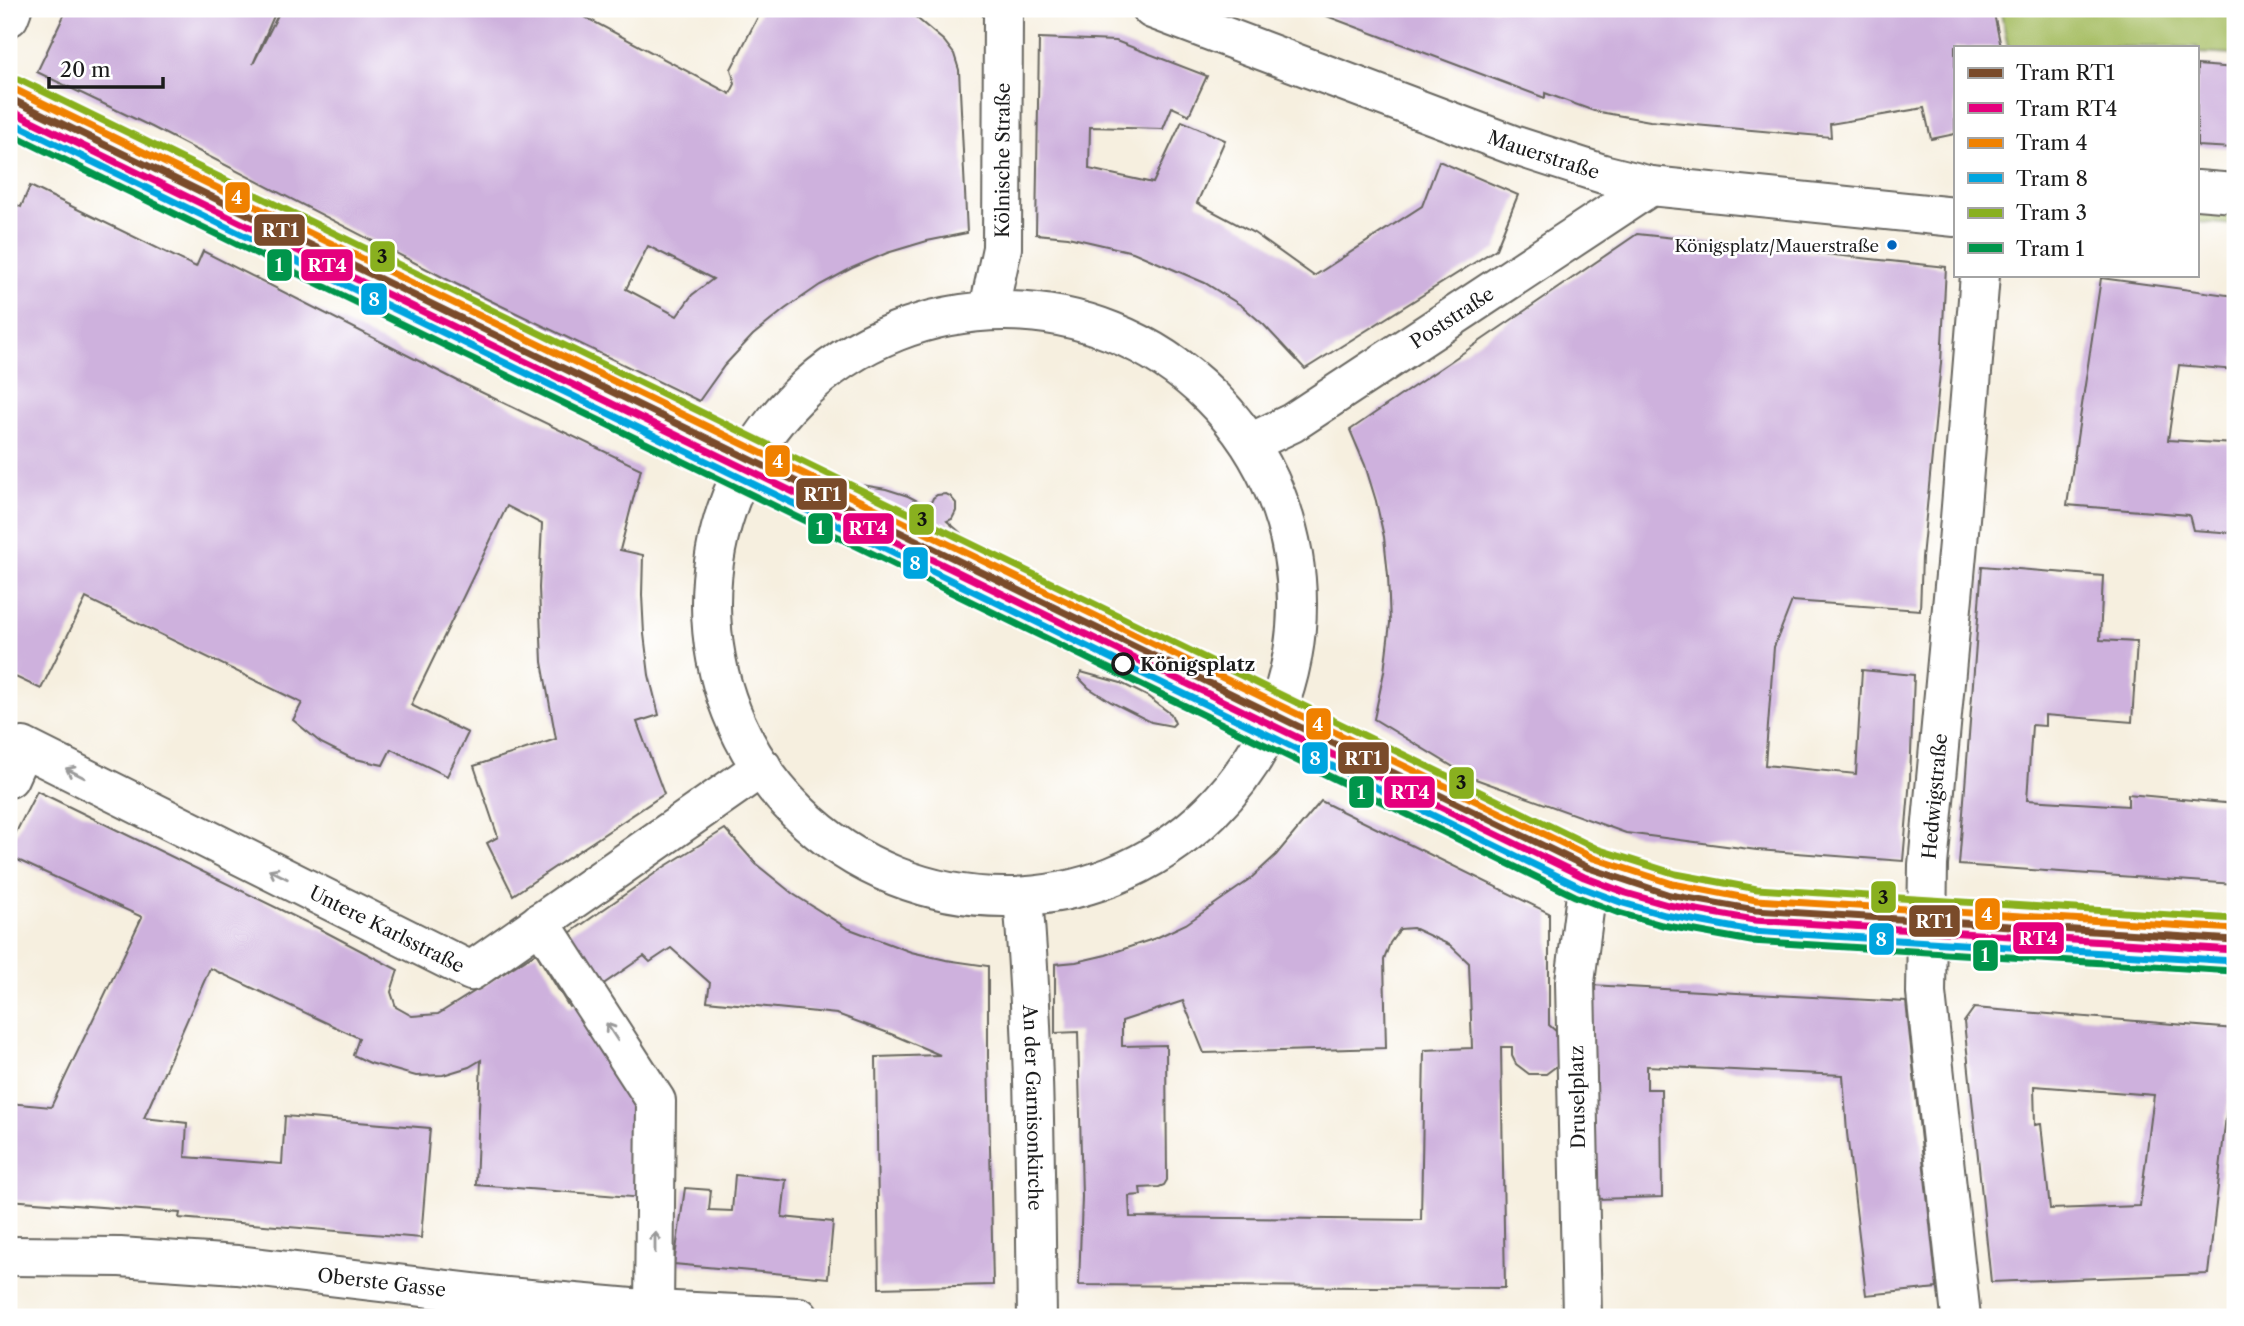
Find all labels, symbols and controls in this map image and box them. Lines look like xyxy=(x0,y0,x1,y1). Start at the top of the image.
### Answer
scale bar xyxy=(49,46,163,90)
legend xyxy=(1954,46,2198,276)
text: 20 m xyxy=(60,57,111,82)
text: Tram RT1 xyxy=(2016,60,2115,85)
street label: Kölnische Straße xyxy=(991,83,1015,238)
text: Tram RT4 xyxy=(2016,96,2117,121)
street label: Mauerstraße xyxy=(1485,126,1602,184)
text: Tram 4 xyxy=(2016,130,2088,155)
text: Tram 8 xyxy=(2016,166,2088,191)
line badge: 4 xyxy=(224,181,251,214)
text: 4 xyxy=(231,186,243,209)
text: Tram 3 xyxy=(2016,200,2087,225)
line badge: RT1 xyxy=(253,213,306,247)
text: RT1 xyxy=(261,219,299,242)
place label: Königsplatz/Mauerstraße xyxy=(1674,236,1879,256)
text: Tram 1 xyxy=(2016,236,2084,261)
marker: Königsplatz/Mauerstraße xyxy=(1885,238,1899,252)
line badge: 3 xyxy=(369,240,396,273)
text: 3 xyxy=(377,245,387,268)
line badge: 1 xyxy=(266,248,293,282)
line badge: RT4 xyxy=(300,248,354,282)
text: 1 xyxy=(275,254,284,277)
text: RT4 xyxy=(307,254,347,277)
line badge: 8 xyxy=(360,282,388,316)
street label: Poststraße xyxy=(1406,282,1498,354)
text: 8 xyxy=(368,288,380,311)
line badge: 4 xyxy=(764,444,791,478)
text: 4 xyxy=(772,450,784,473)
line badge: RT1 xyxy=(795,477,848,511)
text: RT1 xyxy=(803,483,841,506)
line badge: 3 xyxy=(908,503,935,536)
text: 3 xyxy=(917,508,927,531)
line badge: 1 xyxy=(807,512,834,545)
line badge: RT4 xyxy=(842,512,895,545)
text: 1 xyxy=(816,517,825,540)
text: RT4 xyxy=(848,517,888,540)
line badge: 8 xyxy=(902,546,929,580)
text: 8 xyxy=(909,552,921,575)
marker: Königsplatz xyxy=(1112,653,1134,675)
place label: Königsplatz xyxy=(1140,653,1255,676)
line badge: 4 xyxy=(1305,707,1332,741)
text: 4 xyxy=(1312,713,1324,736)
street label: Hedwigstraße xyxy=(1918,732,1952,860)
line badge: 8 xyxy=(1301,741,1329,775)
line badge: RT1 xyxy=(1337,741,1390,775)
text: 8 xyxy=(1309,747,1321,770)
text: RT1 xyxy=(1344,747,1382,770)
one-way arrow xyxy=(65,765,85,779)
line badge: 3 xyxy=(1448,766,1475,800)
text: 3 xyxy=(1456,771,1466,794)
line badge: 1 xyxy=(1348,775,1375,809)
line badge: RT4 xyxy=(1383,775,1436,809)
text: 1 xyxy=(1357,781,1366,804)
text: RT4 xyxy=(1390,781,1430,804)
one-way arrow xyxy=(268,867,289,881)
line badge: 3 xyxy=(1870,880,1897,914)
street label: Untere Karlsstraße xyxy=(305,881,468,978)
text: 3 xyxy=(1878,886,1888,909)
line badge: 4 xyxy=(1974,897,2001,931)
text: 4 xyxy=(1981,903,1993,926)
line badge: RT1 xyxy=(1908,904,1961,938)
text: RT1 xyxy=(1915,910,1953,933)
line badge: RT4 xyxy=(2012,921,2065,955)
line badge: 8 xyxy=(1868,922,1895,956)
text: RT4 xyxy=(2018,927,2058,950)
text: 8 xyxy=(1875,928,1887,951)
line badge: 1 xyxy=(1972,939,1999,972)
text: 1 xyxy=(1981,944,1990,967)
street label: An der Garnisonkirche xyxy=(1018,1003,1047,1211)
one-way arrow xyxy=(604,1023,619,1042)
street label: Druselplatz xyxy=(1565,1045,1590,1149)
one-way arrow xyxy=(648,1231,662,1254)
street label: Oberste Gasse xyxy=(316,1264,447,1302)

